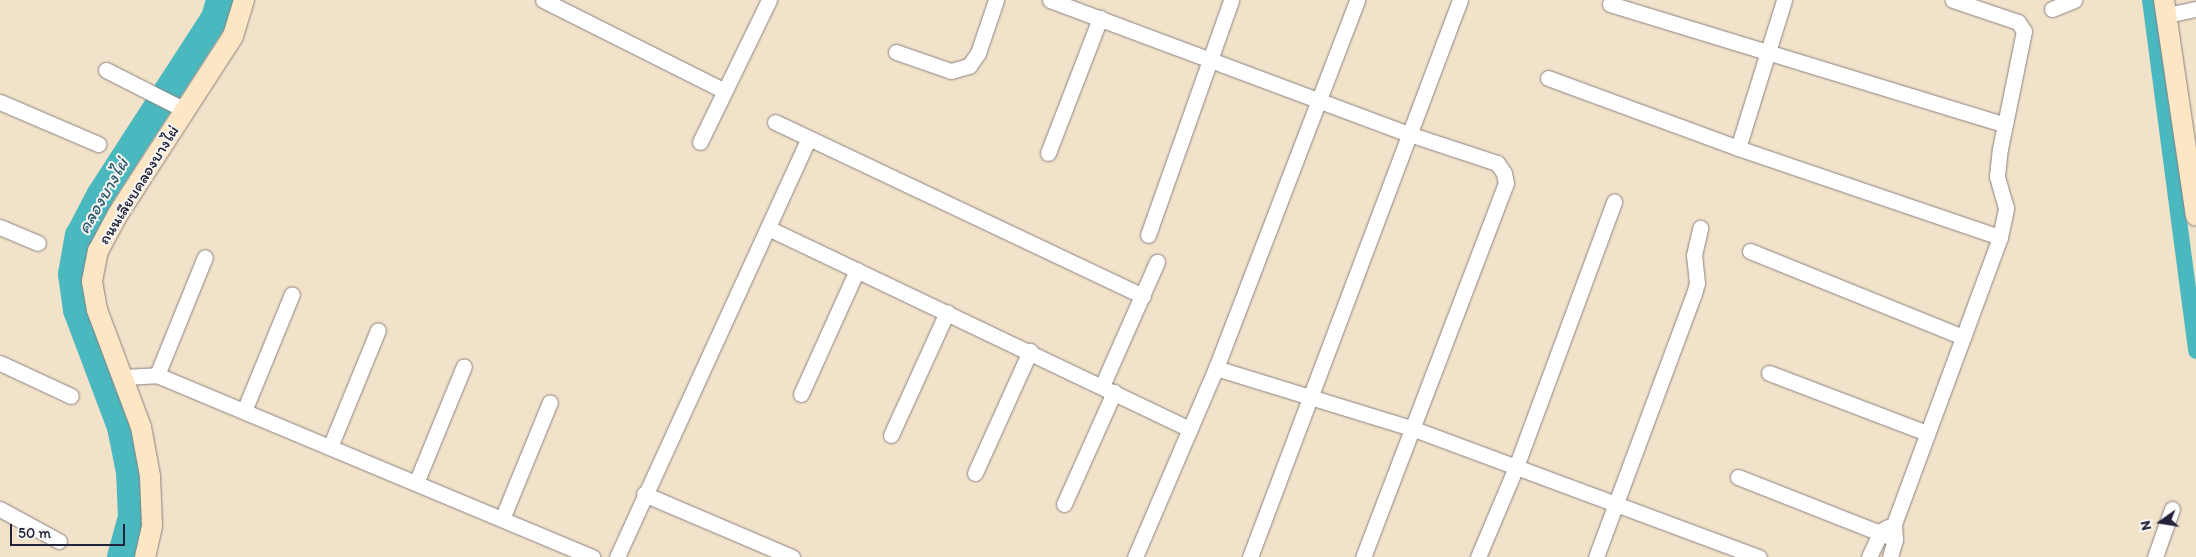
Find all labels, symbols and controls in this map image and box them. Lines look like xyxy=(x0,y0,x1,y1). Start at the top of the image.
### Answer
street label: ถนนเลียบคลองบางไผ่ xyxy=(95,122,183,248)
water label: คลองบางไผ่ xyxy=(73,154,133,238)
north arrow xyxy=(2136,497,2186,547)
scale bar xyxy=(12,514,128,546)
text: N xyxy=(2137,519,2155,532)
text: 50 m xyxy=(18,524,51,542)

